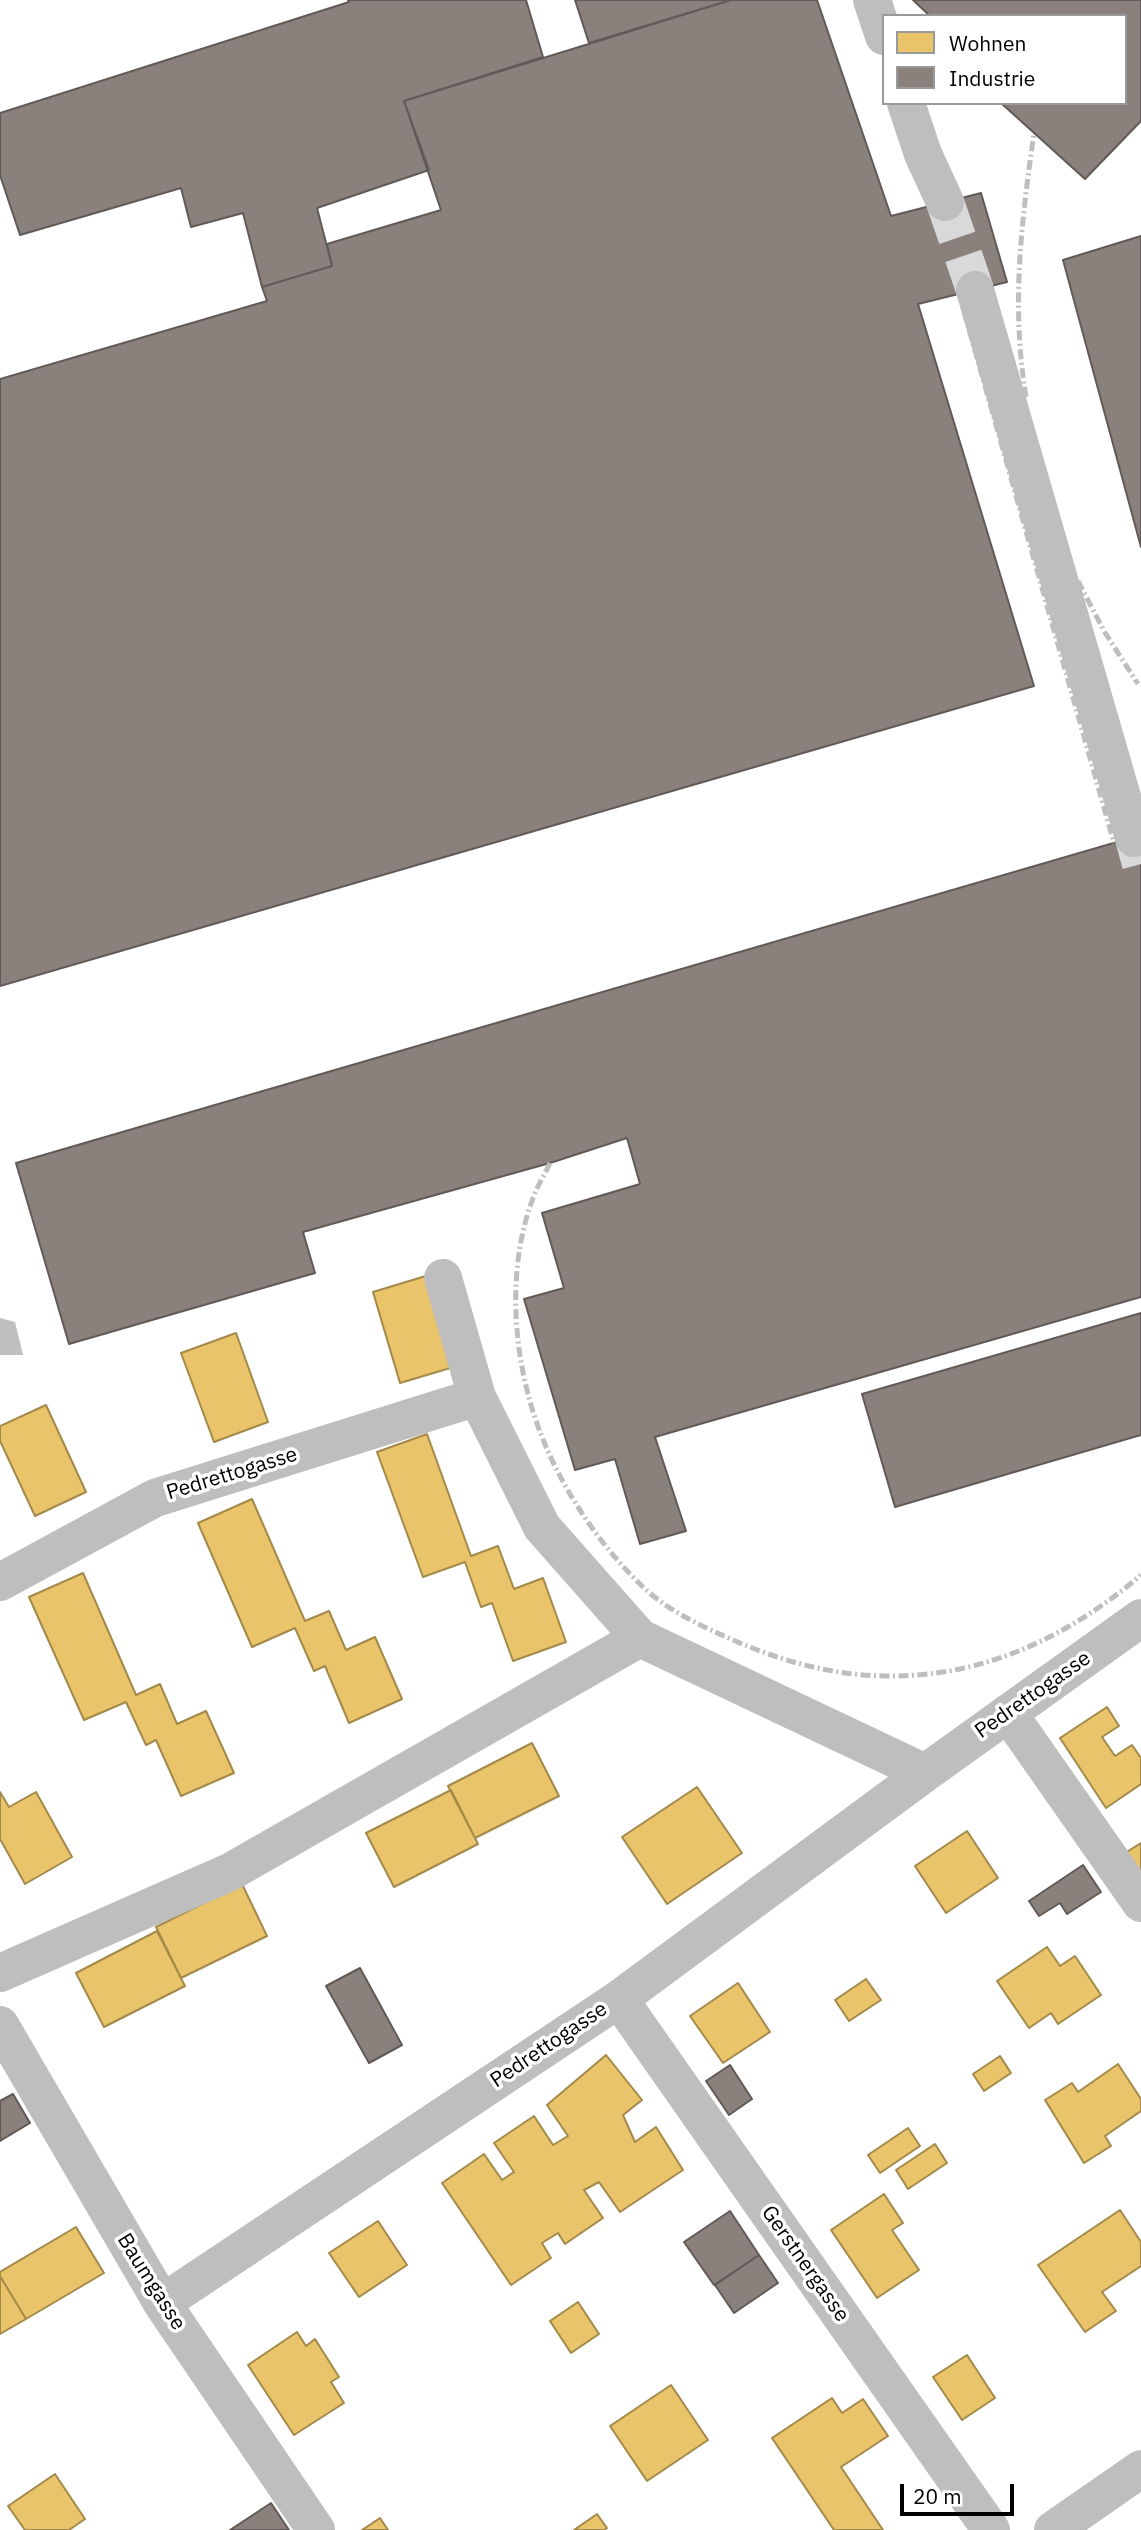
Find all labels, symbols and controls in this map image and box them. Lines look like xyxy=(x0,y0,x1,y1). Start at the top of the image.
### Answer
legend xyxy=(882,14,1127,105)
text: Wohnen xyxy=(949,29,1026,57)
text: Industrie xyxy=(949,64,1035,92)
street label: Pedrettogasse xyxy=(164,1442,300,1506)
street label: Pedrettogasse xyxy=(970,1646,1096,1744)
street label: Pedrettogasse xyxy=(486,1997,612,2093)
street label: Gerstnergasse xyxy=(756,2201,854,2327)
street label: Baumgasse xyxy=(111,2229,191,2335)
scale bar xyxy=(903,2470,1017,2514)
text: 20 m xyxy=(913,2482,962,2510)

